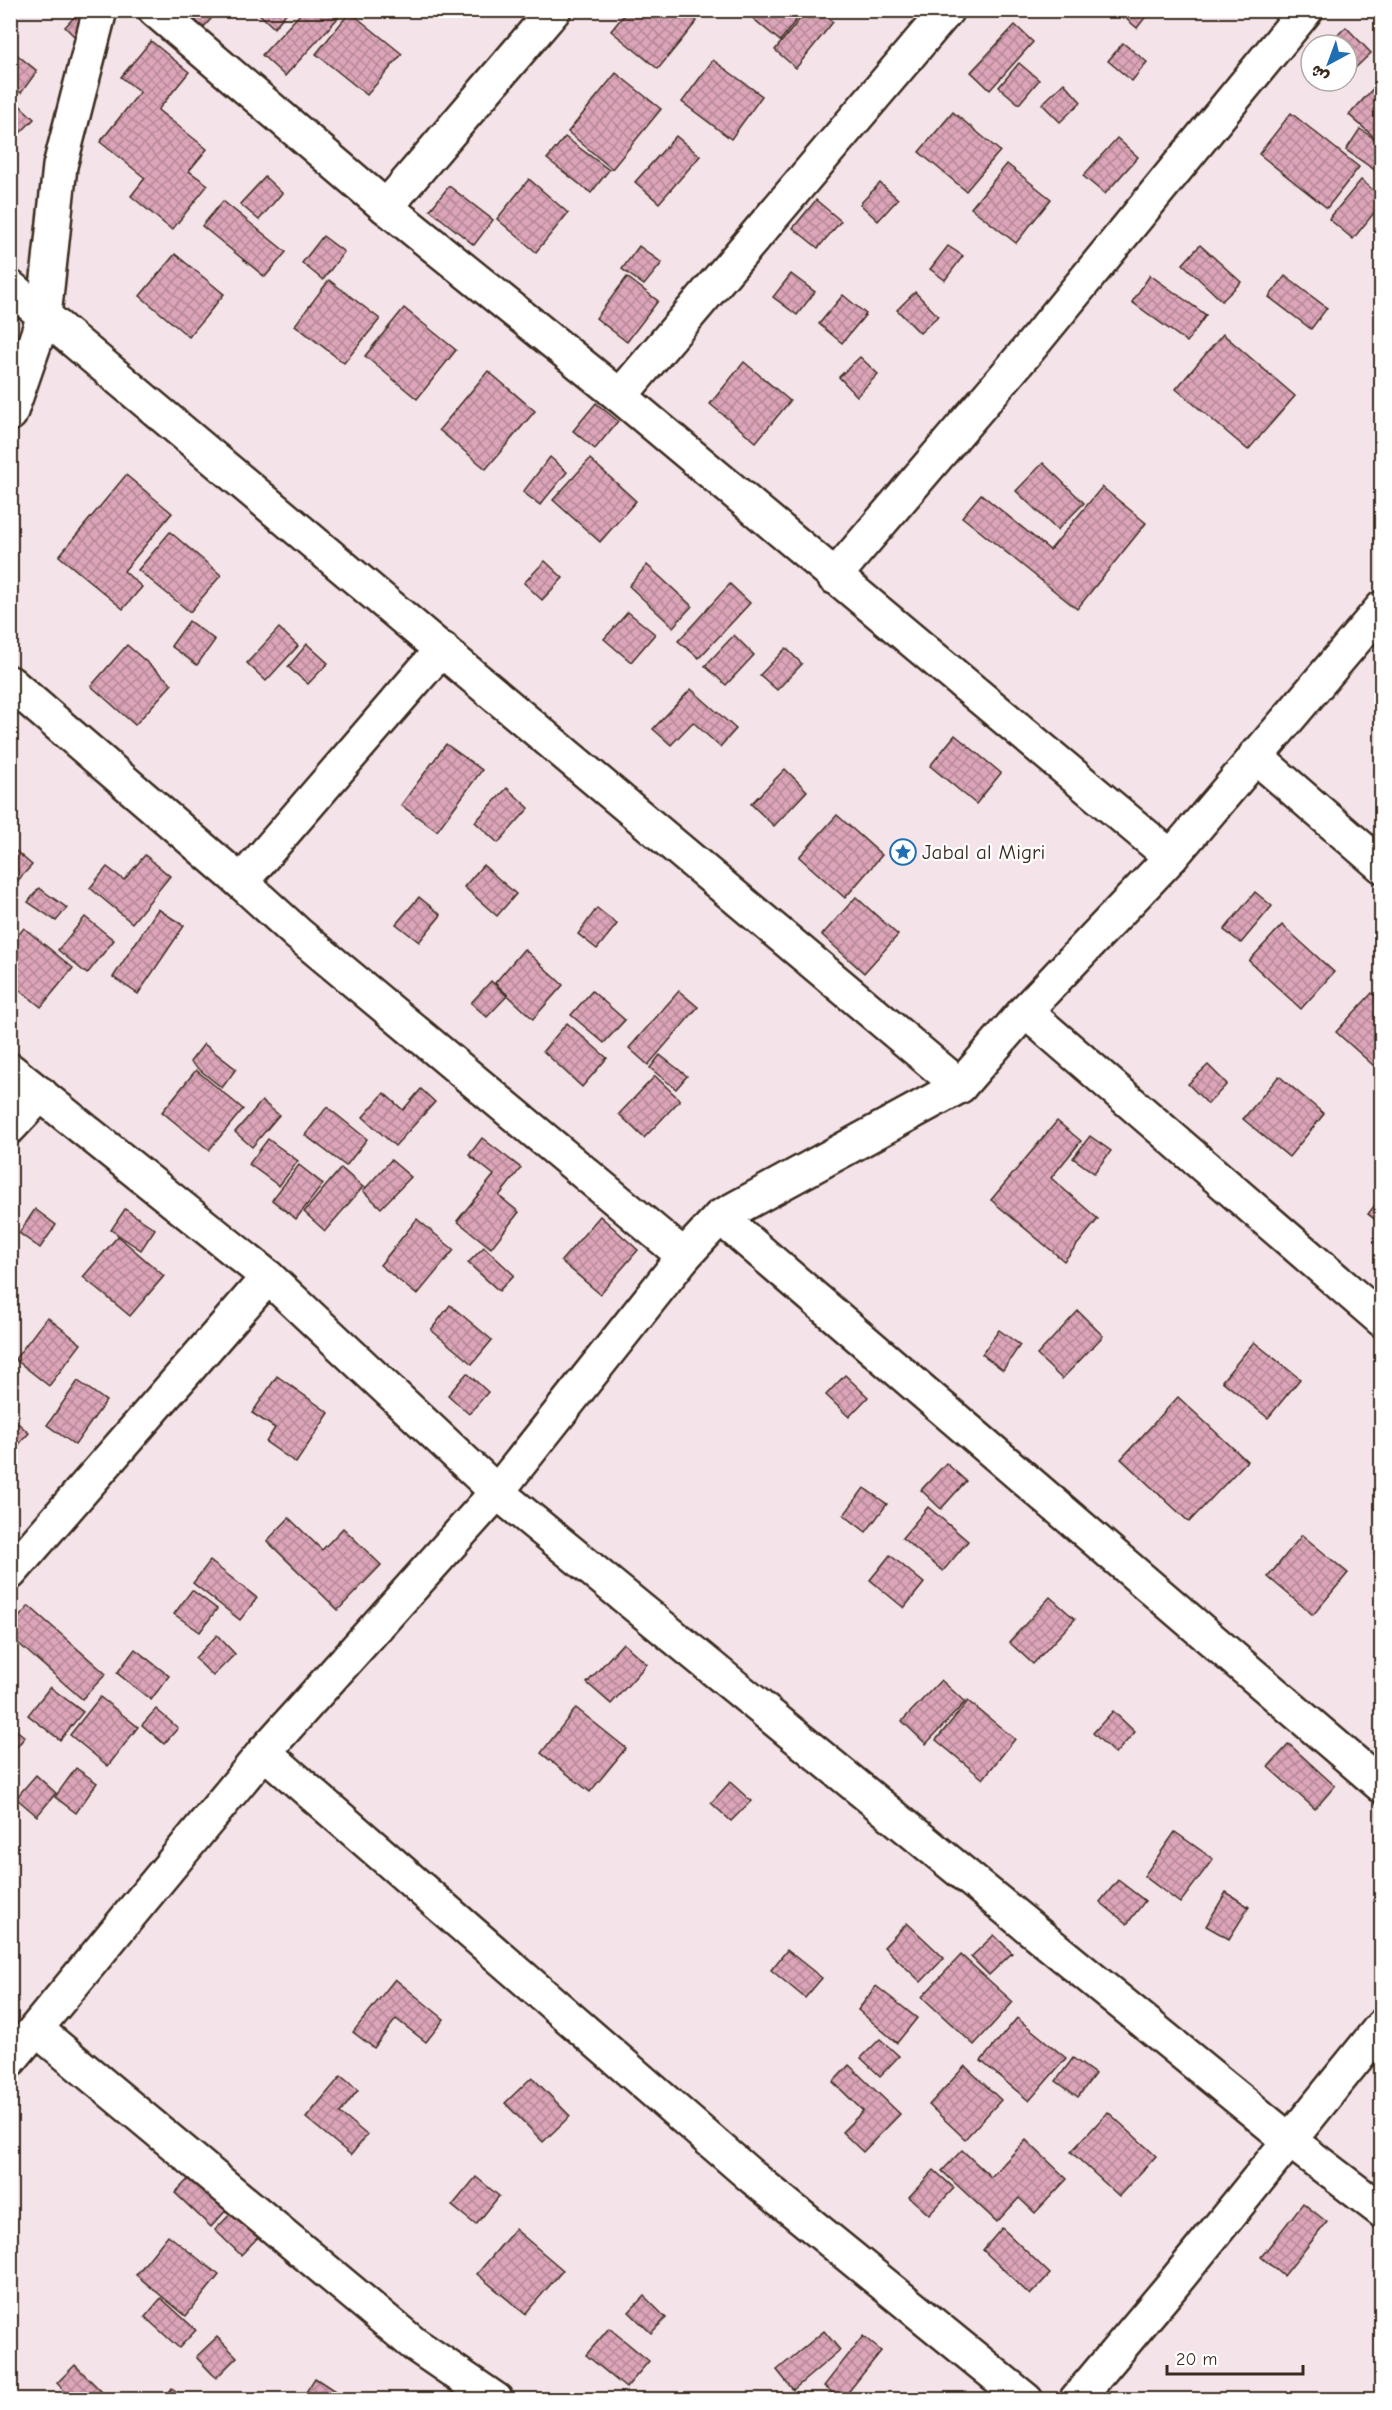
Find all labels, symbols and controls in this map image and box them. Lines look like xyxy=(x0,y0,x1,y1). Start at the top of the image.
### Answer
north arrow xyxy=(1299,33,1359,93)
text: ش xyxy=(1307,61,1332,86)
place icon: Jabal al Migri xyxy=(888,837,918,867)
place label: Jabal al Migri xyxy=(922,840,1045,864)
scale bar xyxy=(1167,2338,1304,2376)
text: 20 m xyxy=(1176,2349,1217,2370)

